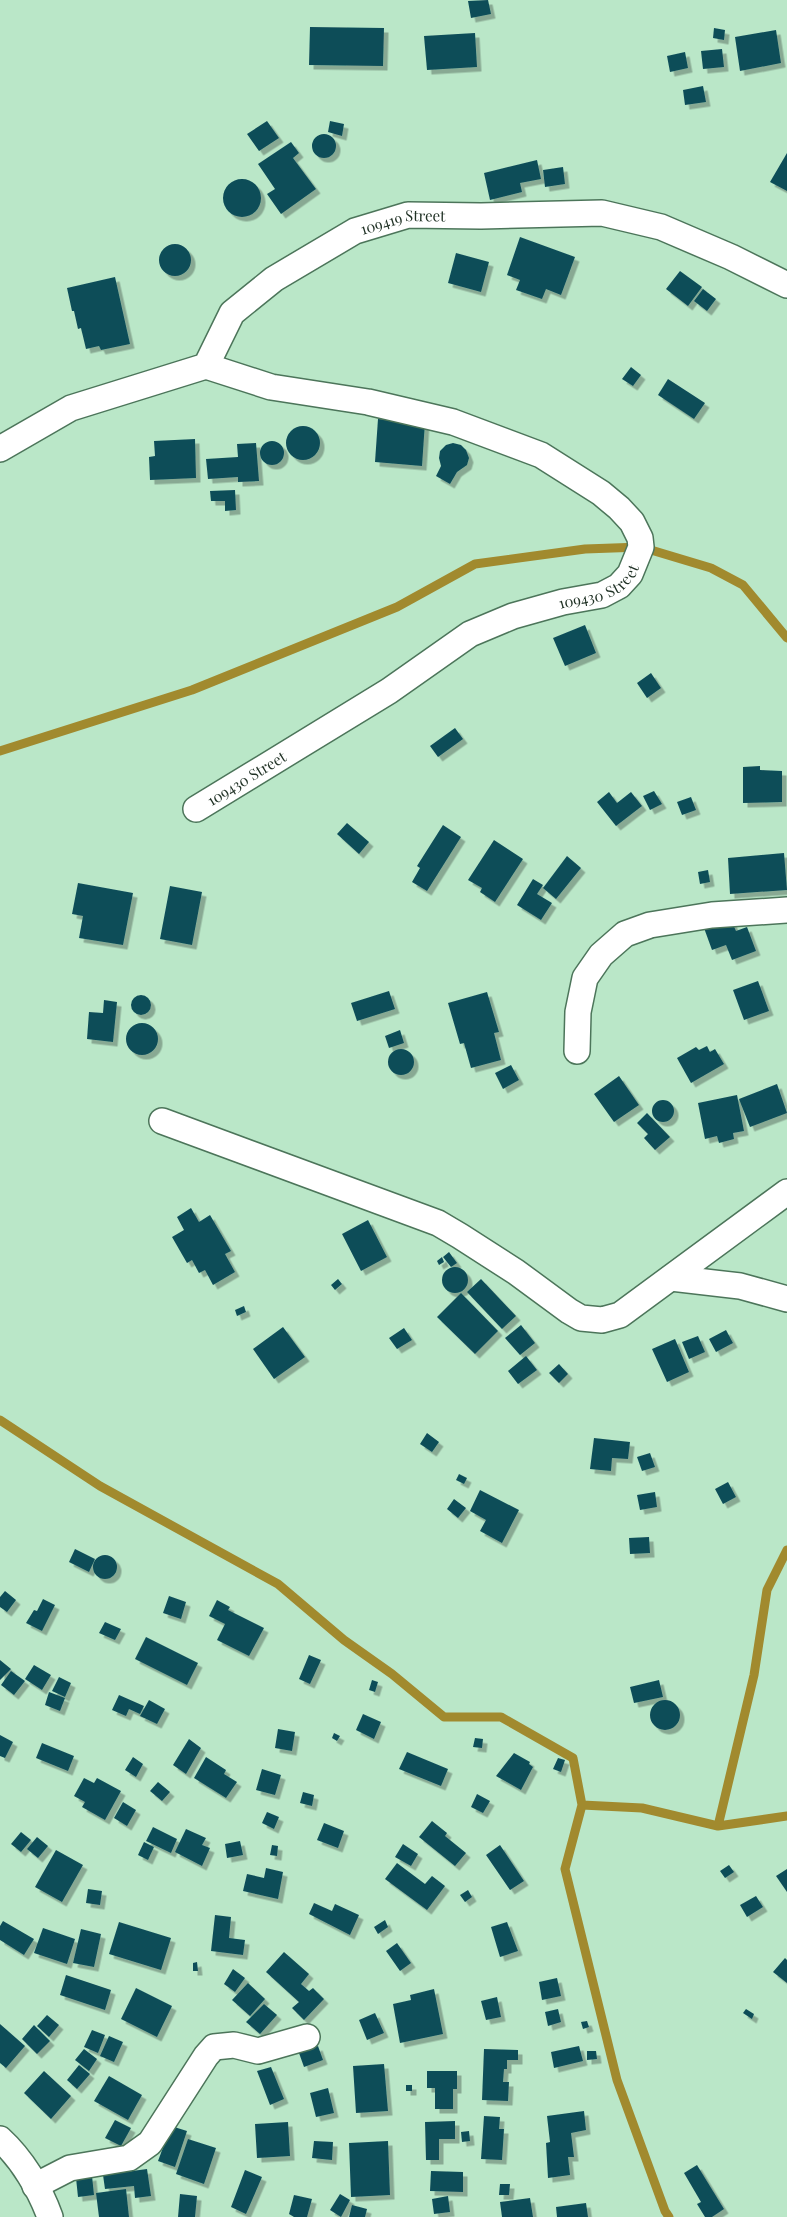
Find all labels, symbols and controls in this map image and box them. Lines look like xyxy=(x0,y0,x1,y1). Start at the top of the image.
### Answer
street label: 109419 Street xyxy=(358,205,446,239)
street label: 109430 Street xyxy=(556,561,643,613)
street label: 109430 Street xyxy=(203,746,290,810)

